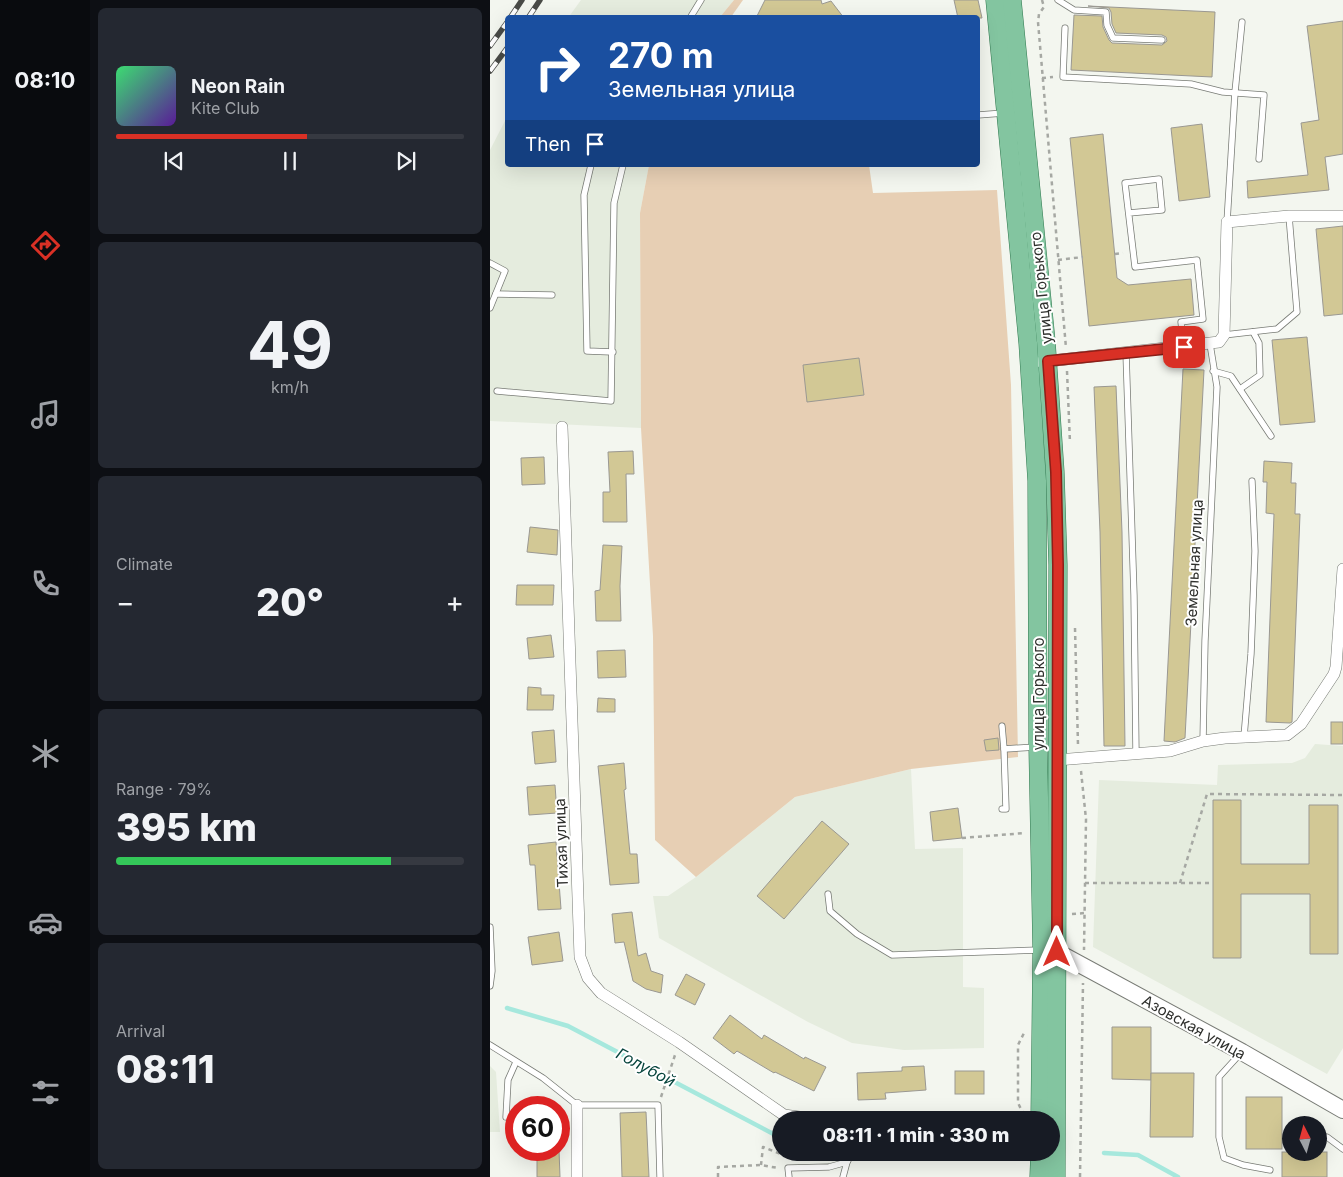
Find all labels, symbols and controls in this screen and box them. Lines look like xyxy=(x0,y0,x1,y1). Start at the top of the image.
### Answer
text: 270 m xyxy=(608,34,714,76)
icon: right xyxy=(525,35,590,100)
text: 08:10 xyxy=(15,67,75,93)
text: Neon Rain xyxy=(191,75,285,98)
text: Земельная улица xyxy=(608,76,795,102)
text: Kite Club xyxy=(191,98,260,118)
icon: arrive xyxy=(581,130,609,158)
text: Then xyxy=(525,133,571,156)
icon: previous xyxy=(160,147,188,175)
icon: pause xyxy=(276,147,304,175)
icon: next xyxy=(392,147,420,175)
icon: directions xyxy=(28,228,63,263)
street label: улица Горького xyxy=(1026,231,1056,345)
text: 49 xyxy=(247,305,333,384)
pin xyxy=(1163,326,1205,368)
icon: arrive xyxy=(1170,333,1198,361)
text: km/h xyxy=(271,377,309,397)
icon: music xyxy=(28,397,63,432)
street label: Земельная улица xyxy=(1181,499,1207,627)
text: Climate xyxy=(116,554,173,574)
icon: phone xyxy=(28,566,63,601)
text: 20° xyxy=(256,579,324,625)
text: − xyxy=(116,585,135,619)
text: + xyxy=(445,585,464,619)
street label: улица Горького xyxy=(1029,638,1048,750)
icon: climate xyxy=(28,736,63,771)
text: Range · 79% xyxy=(116,779,212,799)
street label: Тихая улица xyxy=(550,798,572,888)
text: 395 km xyxy=(116,804,257,850)
icon: car xyxy=(28,905,63,940)
position arrow xyxy=(1030,925,1082,977)
street label: Азовская улица xyxy=(1139,991,1249,1063)
text: Arrival xyxy=(116,1021,165,1041)
water label: Голубой xyxy=(613,1043,679,1091)
text: 08:11 xyxy=(116,1046,214,1092)
icon: filters xyxy=(28,1075,63,1110)
speed limit sign: 60 xyxy=(505,1096,570,1161)
north arrow xyxy=(1282,1116,1328,1161)
map controls xyxy=(1282,1116,1327,1161)
text: 08:11 · 1 min · 330 m xyxy=(823,1124,1009,1147)

